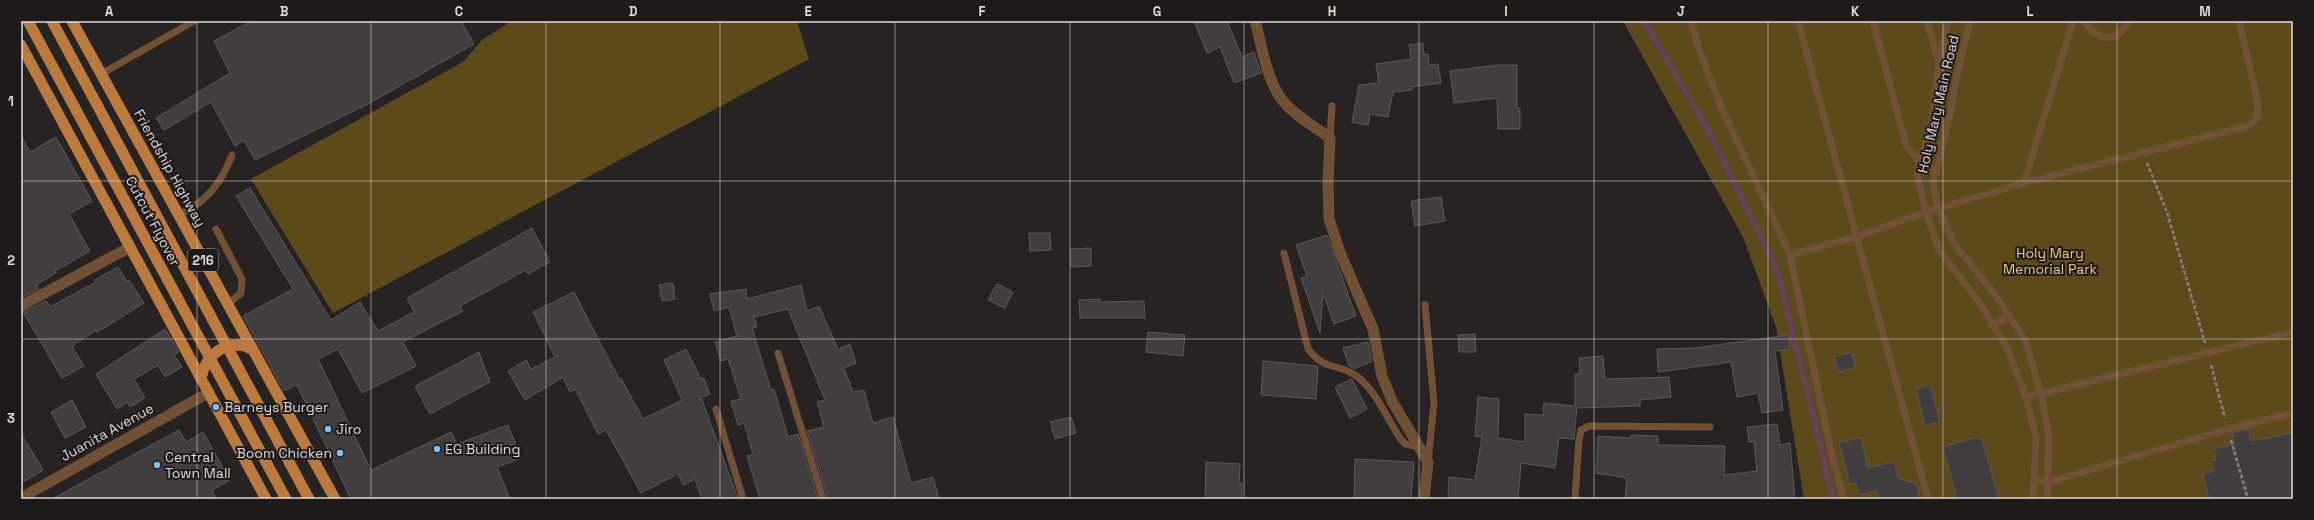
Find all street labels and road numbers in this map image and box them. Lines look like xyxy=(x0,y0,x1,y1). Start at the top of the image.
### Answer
street label: Holy Mary Main Road xyxy=(1913,33,1963,175)
street label: Friendship Highway xyxy=(130,106,210,230)
street label: Cutcut Flyover xyxy=(122,173,184,269)
road number: 216 xyxy=(188,249,218,271)
street label: Juanita Avenue xyxy=(57,399,157,465)

